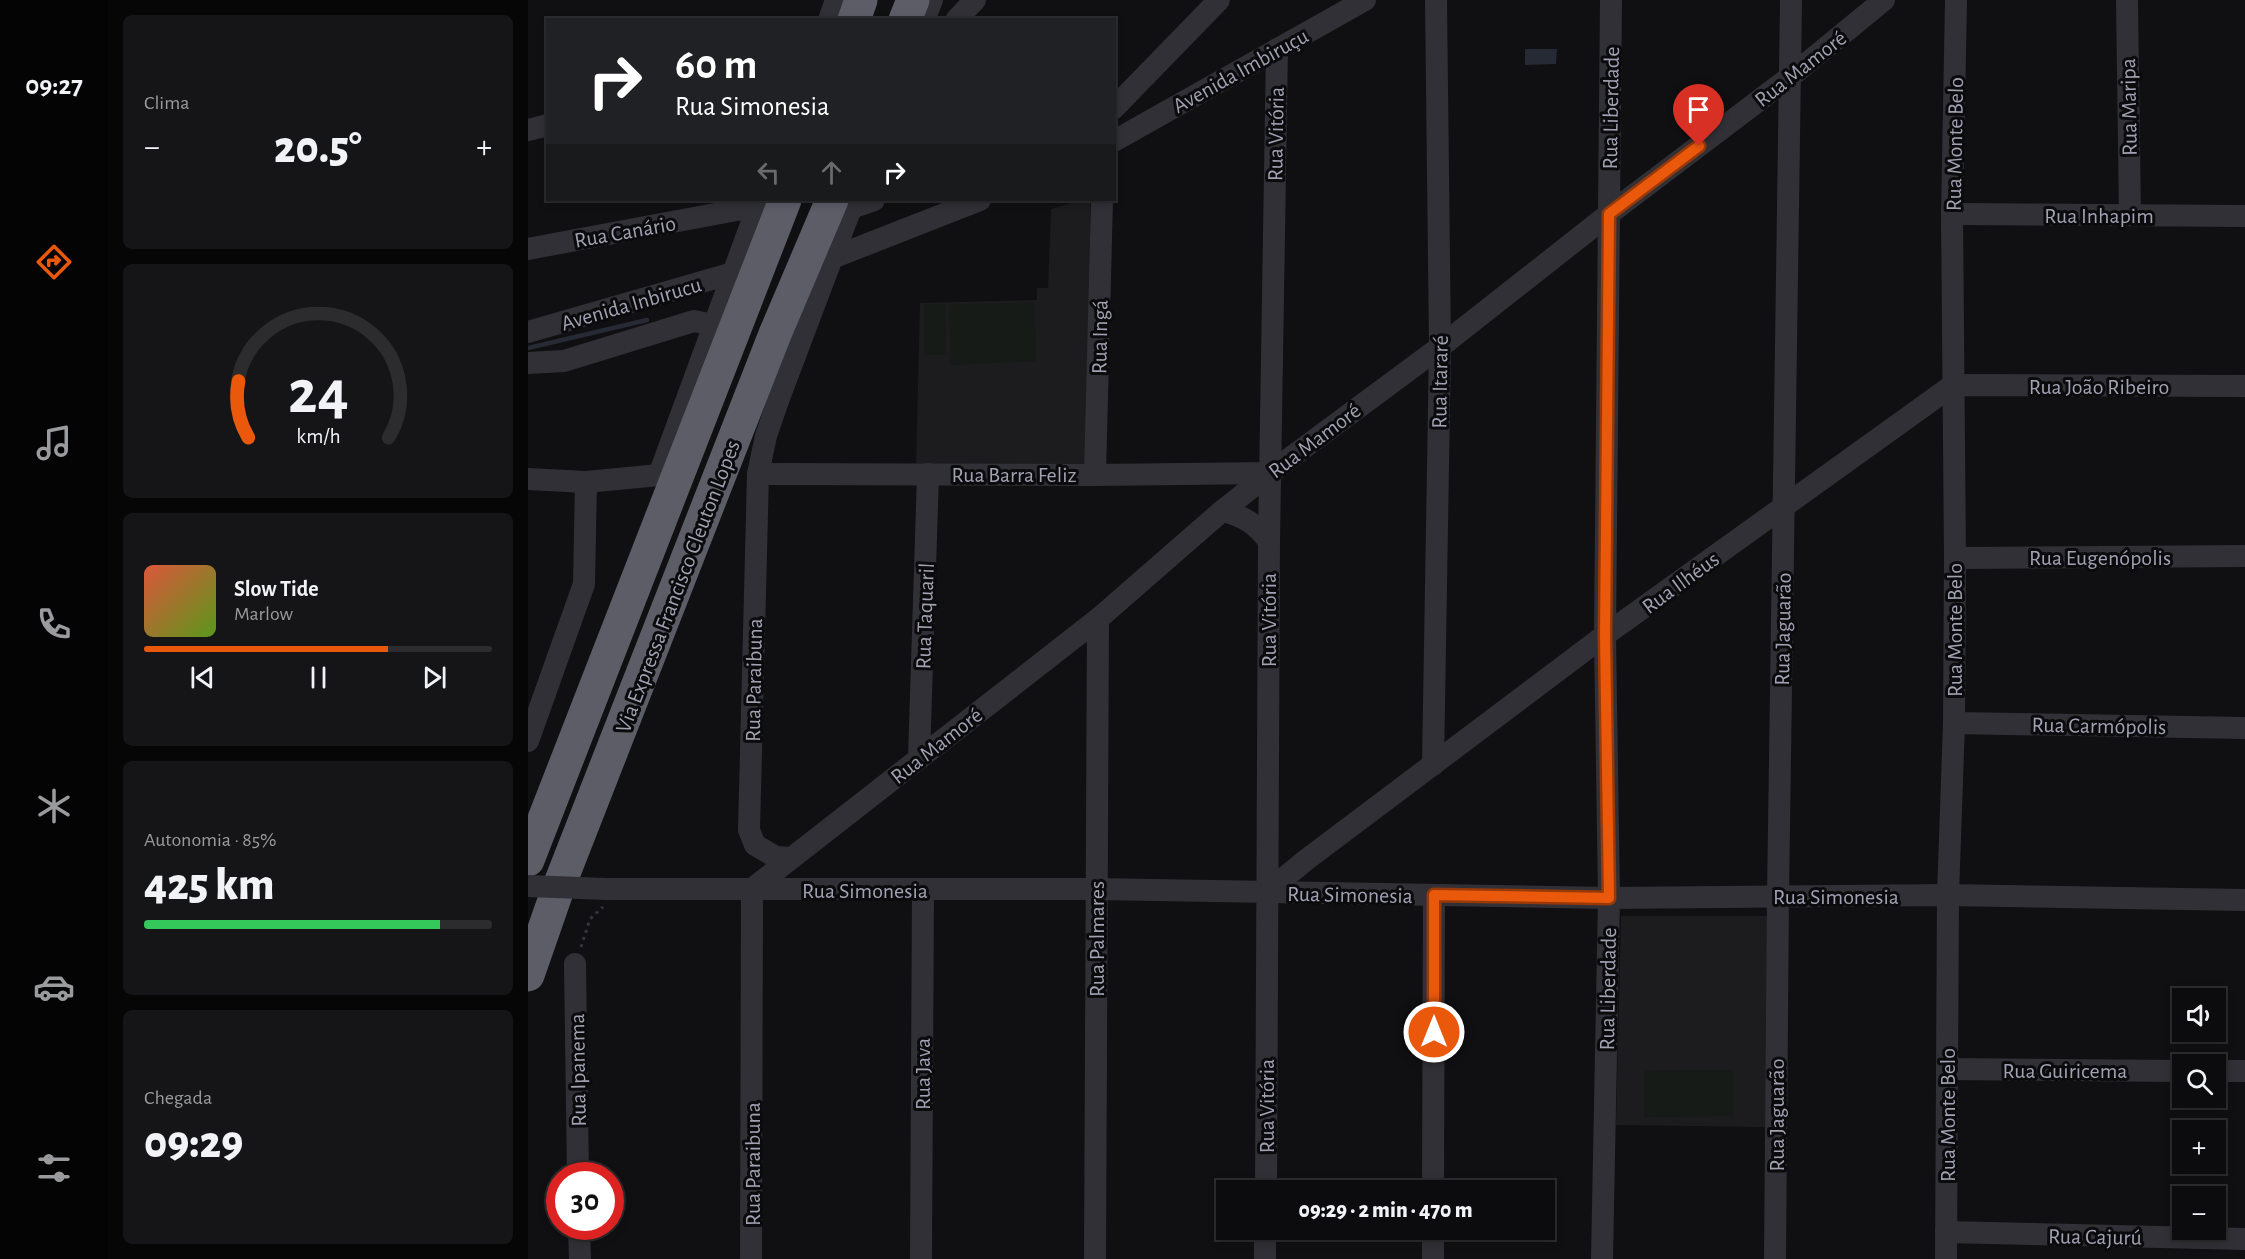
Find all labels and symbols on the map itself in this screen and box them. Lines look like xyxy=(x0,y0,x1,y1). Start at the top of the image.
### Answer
street label: Avenida Imbiruçu xyxy=(1169,25,1312,117)
street label: Rua Mamoré xyxy=(1751,26,1850,111)
street label: Rua Liberdade xyxy=(1599,46,1623,170)
street label: Rua Maripa xyxy=(2117,58,2141,156)
street label: Rua Monte Belo xyxy=(1943,77,1967,211)
pin xyxy=(1673,84,1724,146)
street label: Rua Vitória xyxy=(1264,87,1288,181)
street label: Rua Inhapim xyxy=(2044,205,2154,227)
street label: Rua Canário xyxy=(573,212,678,252)
street label: Avenida Inbirucu xyxy=(559,273,704,335)
street label: Rua Ingá xyxy=(1088,300,1112,374)
street label: Rua Itararé xyxy=(1428,335,1452,429)
street label: Rua João Ribeiro xyxy=(2029,376,2169,398)
street label: Rua Mamoré xyxy=(1264,399,1365,482)
street label: Via Expressa Francisco Cleuton Lopes xyxy=(612,437,744,736)
street label: Rua Barra Feliz xyxy=(951,464,1077,486)
street label: Rua Eugenópolis xyxy=(2029,547,2171,569)
street label: Rua Ilhéus xyxy=(1638,548,1723,618)
street label: Rua Taquaril xyxy=(912,562,938,670)
street label: Rua Monte Belo xyxy=(1944,563,1966,697)
street label: Rua Jaguarão xyxy=(1771,572,1795,686)
street label: Rua Vitória xyxy=(1258,573,1280,667)
street label: Rua Paraibuna xyxy=(742,618,766,742)
street label: Rua Mamoré xyxy=(887,703,986,788)
street label: Rua Carmópolis xyxy=(2032,714,2166,738)
street label: Rua Simonesia xyxy=(802,880,928,902)
street label: Rua Palmares xyxy=(1086,881,1108,997)
street label: Rua Simonesia xyxy=(1287,883,1413,907)
street label: Rua Simonesia xyxy=(1773,886,1899,908)
street label: Rua Liberdade xyxy=(1596,927,1620,1051)
position arrow xyxy=(1402,1000,1466,1064)
street label: Rua Ipanema xyxy=(566,1013,590,1127)
street label: Rua Java xyxy=(912,1038,934,1110)
street label: Rua Monte Belo xyxy=(1937,1048,1959,1182)
street label: Rua Jaguarão xyxy=(1766,1058,1788,1172)
street label: Rua Vitória xyxy=(1256,1059,1278,1153)
street label: Rua Guiricema xyxy=(2003,1060,2127,1082)
street label: Rua Paraibuna xyxy=(742,1102,764,1226)
speed limit sign: 30 xyxy=(546,1162,624,1240)
street label: Rua Cajurú xyxy=(2048,1225,2142,1249)

